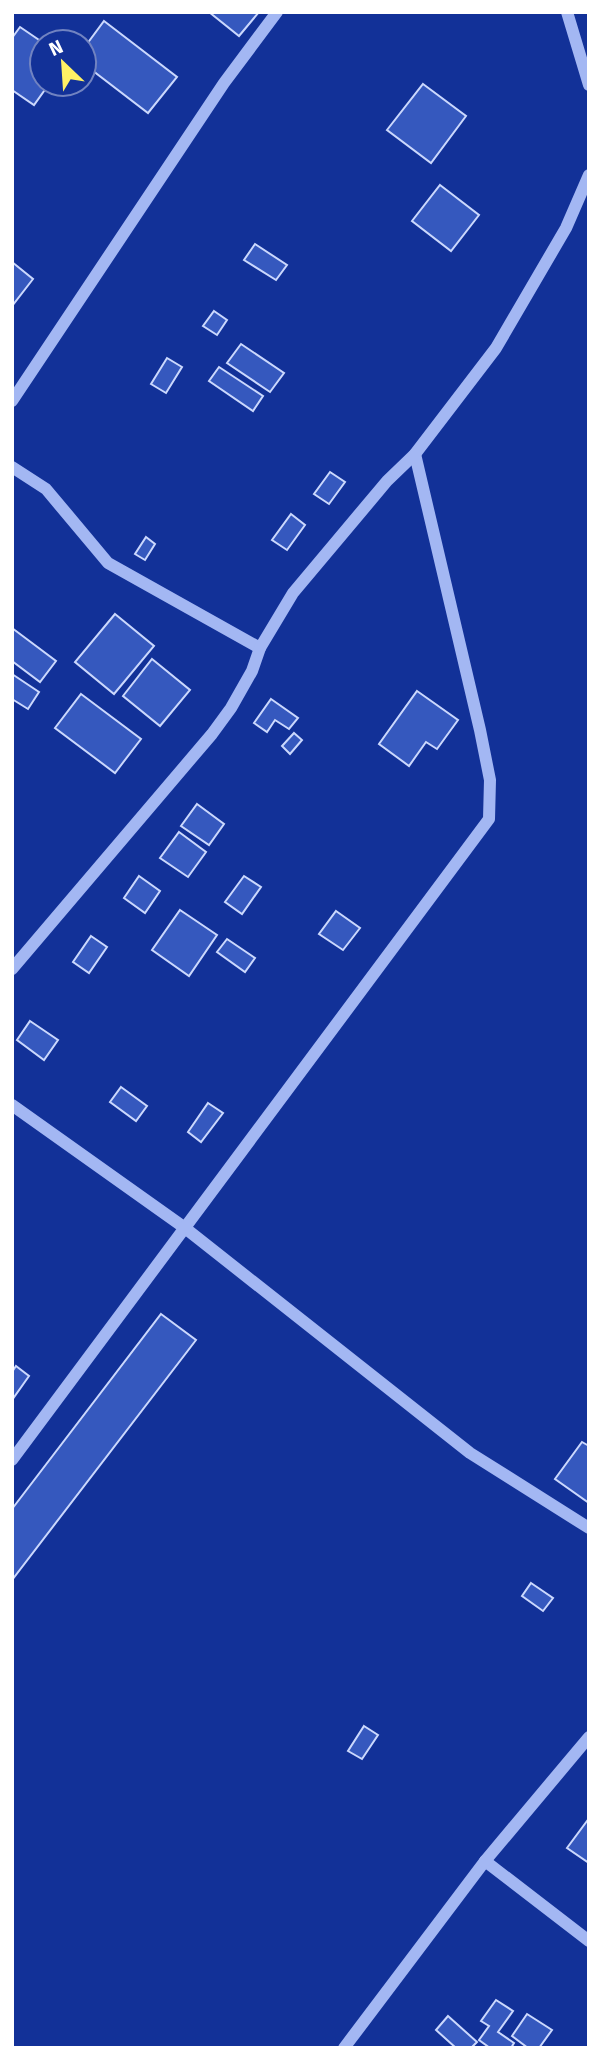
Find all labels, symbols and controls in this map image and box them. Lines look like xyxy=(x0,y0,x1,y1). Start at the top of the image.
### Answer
north arrow xyxy=(28,28,98,98)
text: N xyxy=(45,35,67,61)

